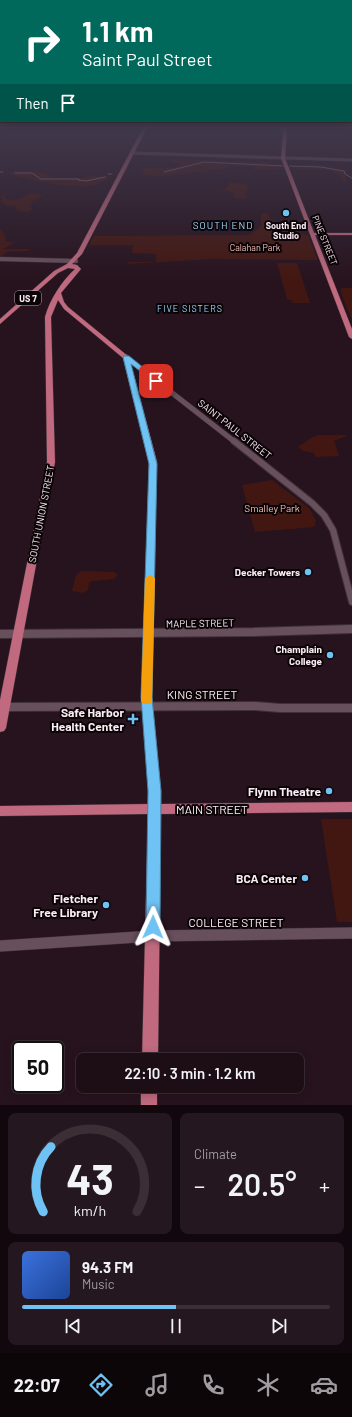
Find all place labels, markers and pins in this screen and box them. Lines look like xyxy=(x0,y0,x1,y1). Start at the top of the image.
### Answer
marker: South End Studio xyxy=(281,208,291,218)
place label: South End Studio xyxy=(266,220,306,241)
pin xyxy=(139,364,173,398)
place label: Decker Towers xyxy=(235,566,300,578)
marker: Decker Towers xyxy=(303,567,313,577)
place label: Champlain College xyxy=(275,643,323,667)
marker: Champlain College xyxy=(325,650,335,660)
place label: Safe Harbor Health Center xyxy=(51,705,124,733)
marker: Safe Harbor Health Center xyxy=(127,713,139,725)
place label: Flynn Theatre xyxy=(248,784,321,798)
marker: Flynn Theatre xyxy=(324,786,334,796)
place label: BCA Center xyxy=(236,871,297,885)
marker: BCA Center xyxy=(300,873,310,883)
place label: Fletcher Free Library xyxy=(33,891,98,919)
marker: Fletcher Free Library xyxy=(101,900,111,910)

